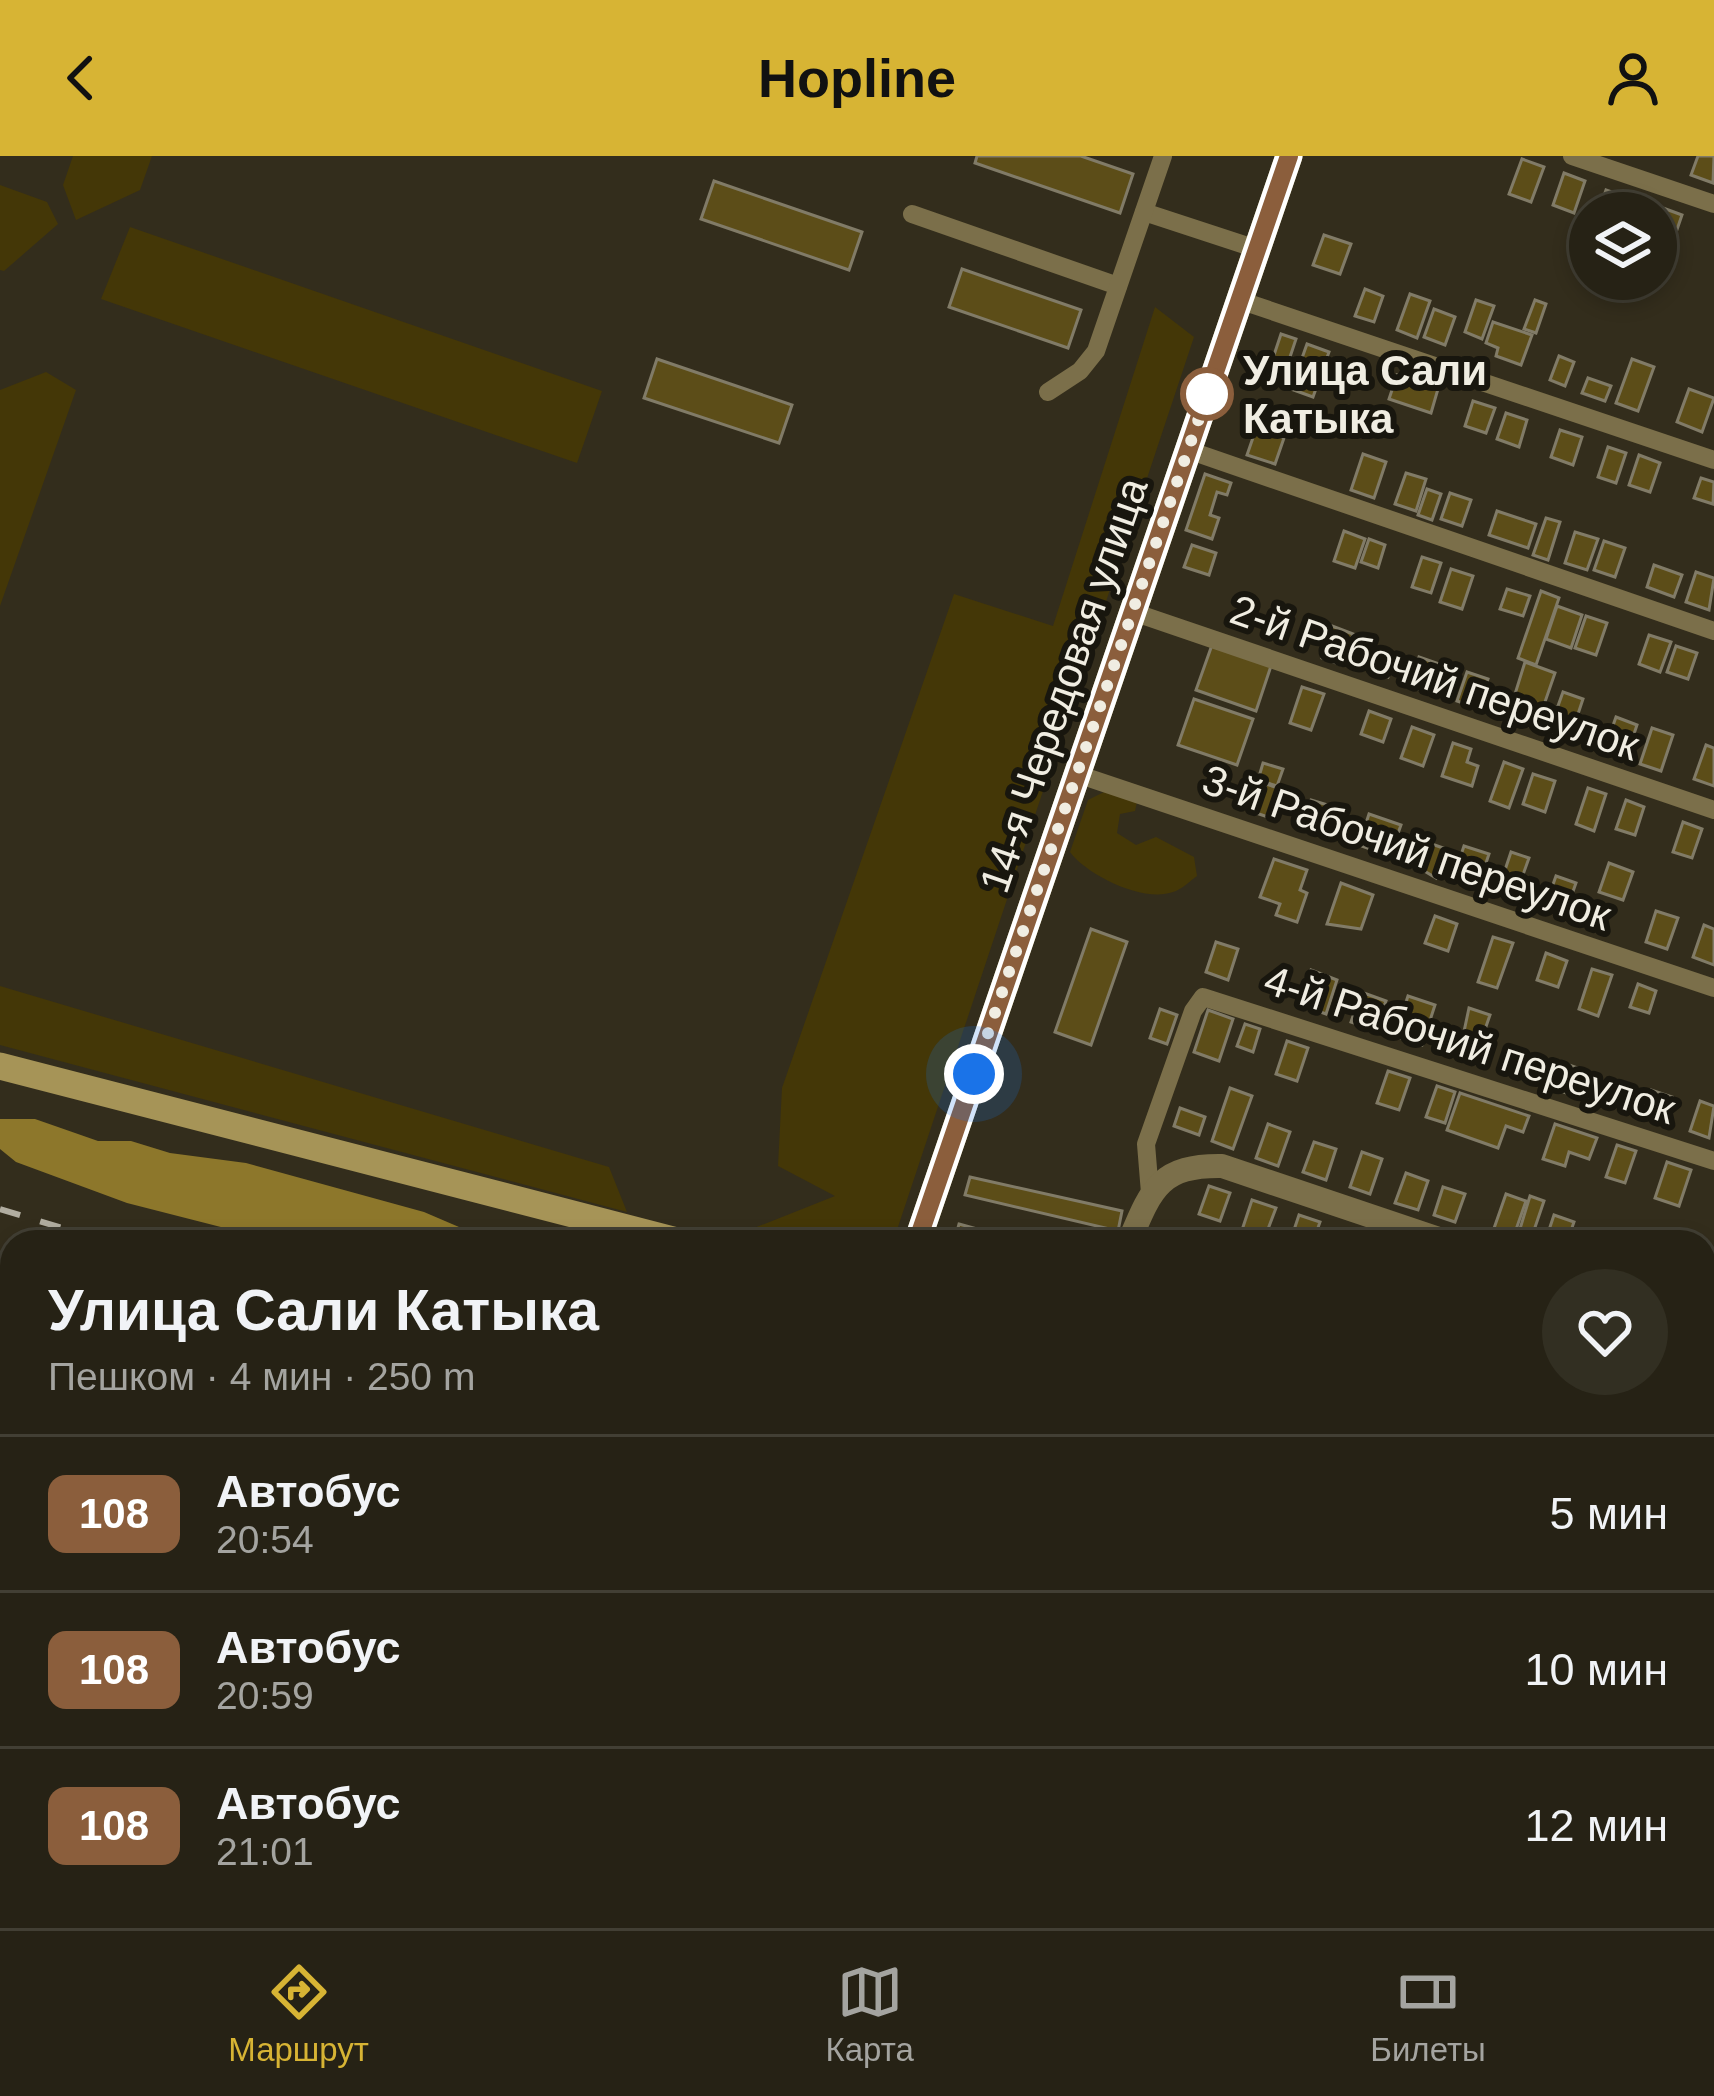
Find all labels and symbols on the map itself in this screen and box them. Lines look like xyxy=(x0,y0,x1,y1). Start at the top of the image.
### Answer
place label: Улица Сали Катыка xyxy=(1243,347,1487,442)
marker: Улица Сали Катыка xyxy=(1182,369,1232,419)
street label: 14-я Чередовая улица xyxy=(970,471,1157,899)
street label: 2-й Рабочий переулок xyxy=(1225,585,1646,770)
street label: 3-й Рабочий переулок xyxy=(1197,755,1618,940)
street label: 4-й Рабочий переулок xyxy=(1259,956,1681,1133)
your location xyxy=(944,1044,1004,1104)

